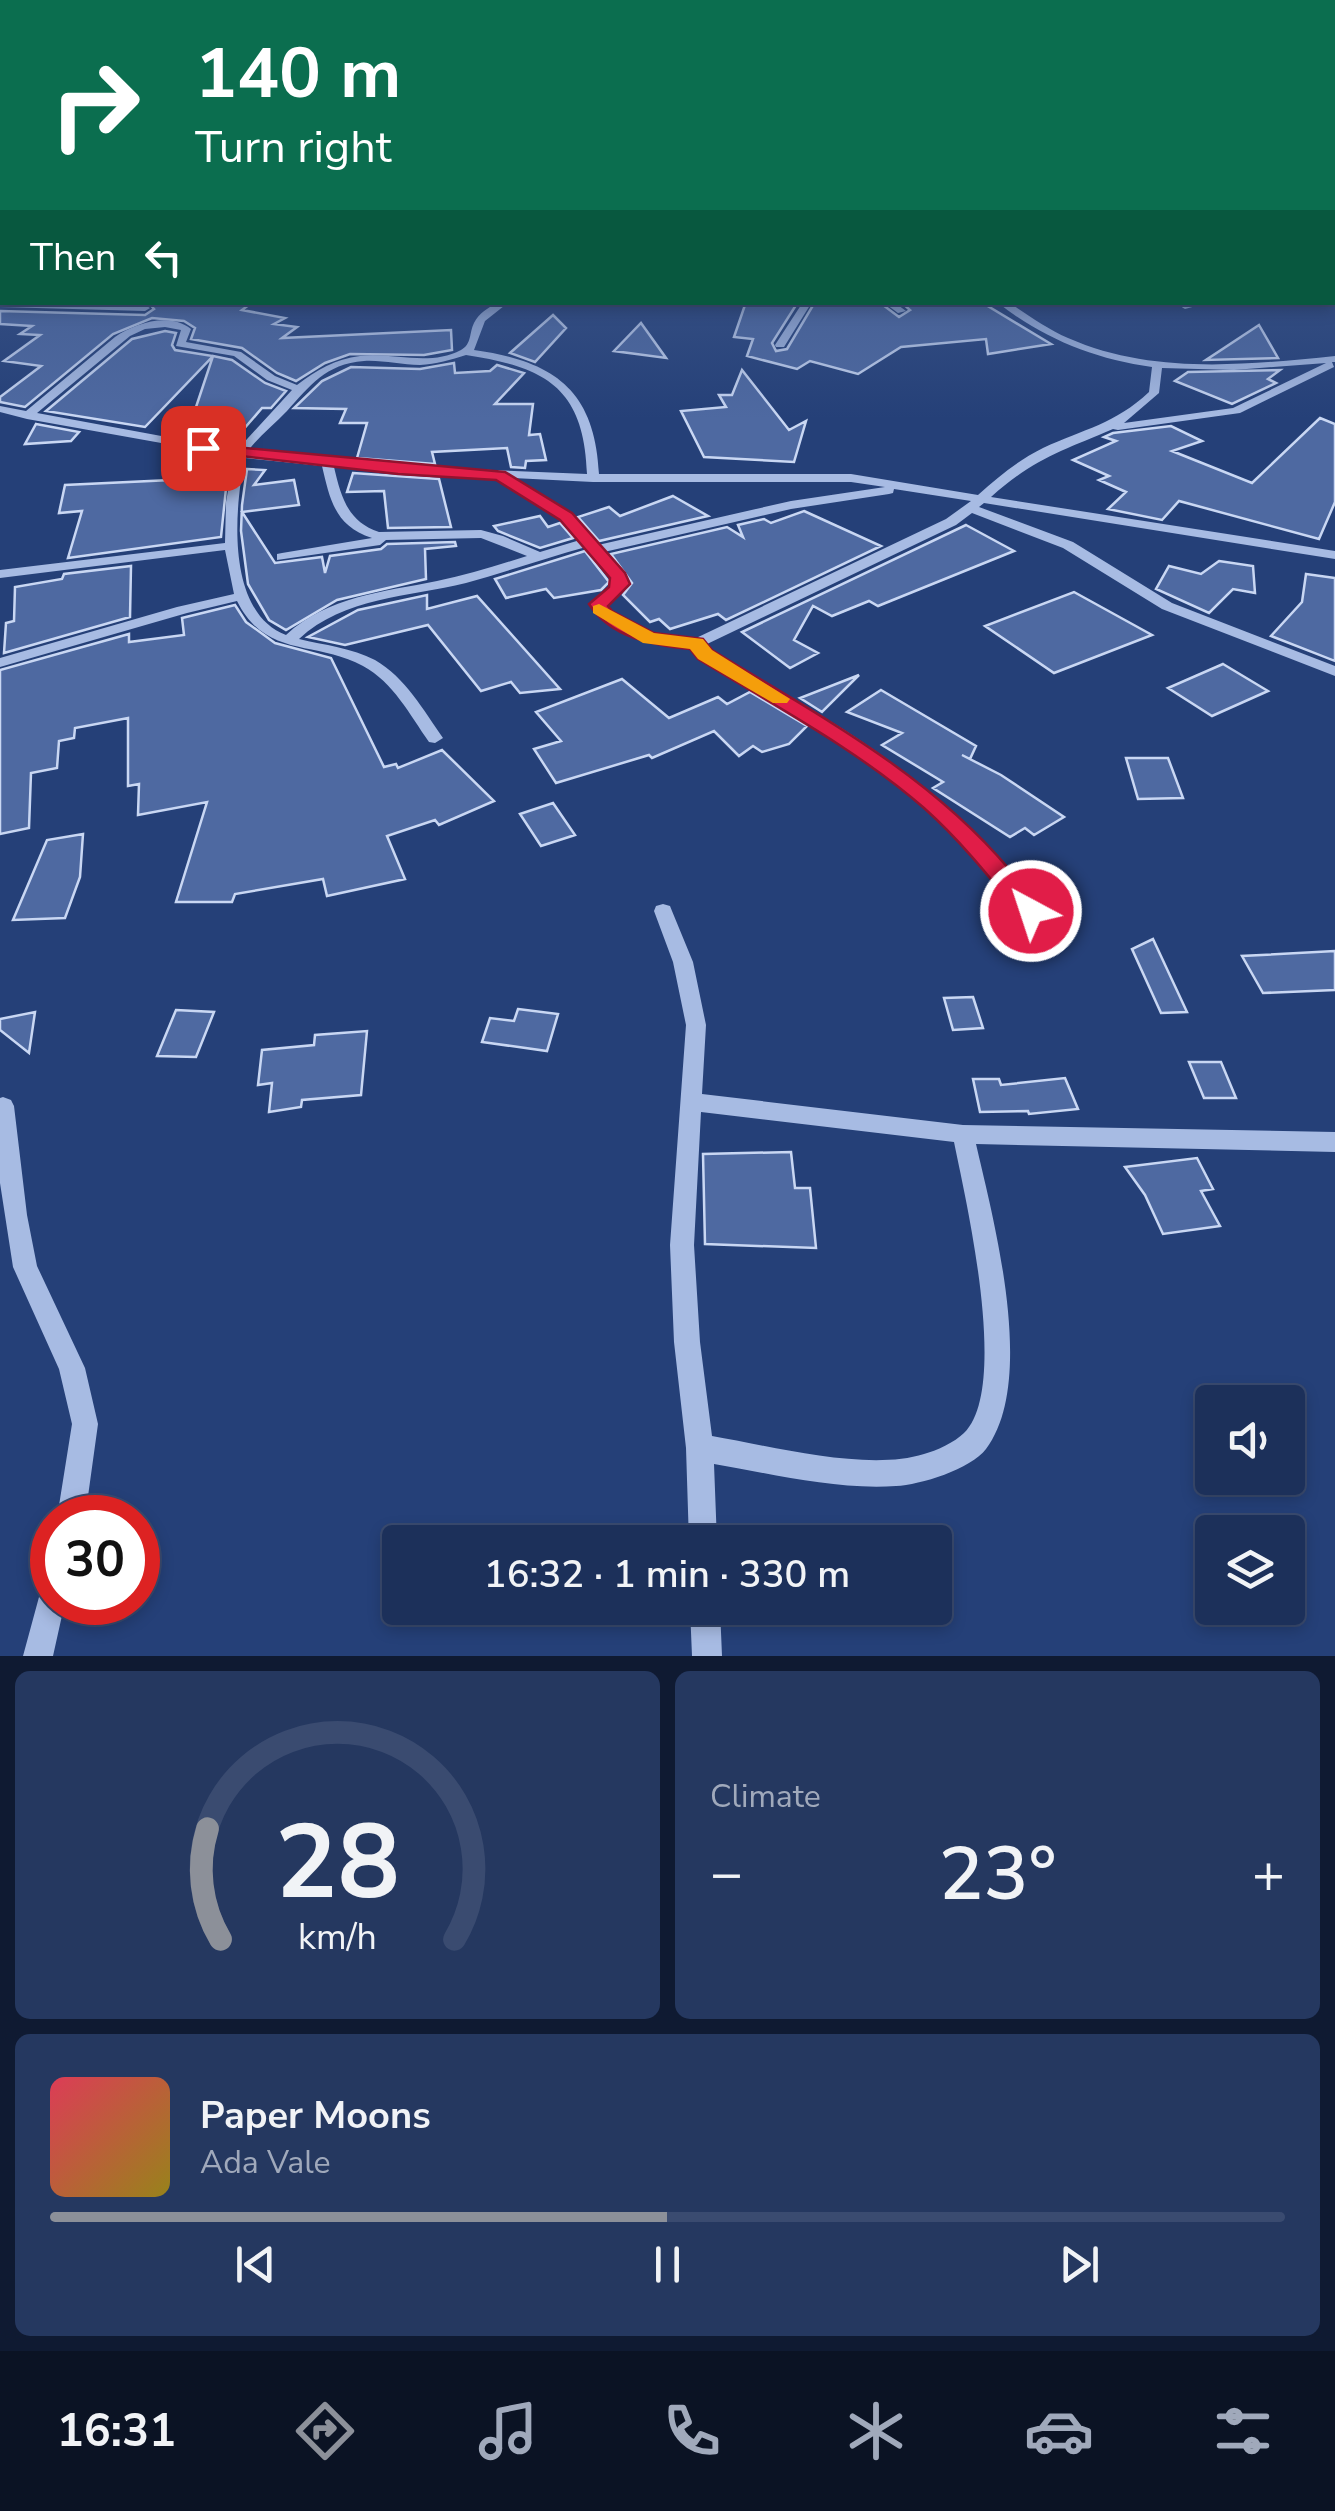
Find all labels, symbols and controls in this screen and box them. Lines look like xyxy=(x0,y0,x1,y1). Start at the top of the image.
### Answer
text: 140 m xyxy=(195,26,401,122)
icon: right xyxy=(30,40,160,170)
text: Turn right xyxy=(195,117,392,178)
icon: left xyxy=(136,230,191,285)
text: Then xyxy=(30,232,116,283)
pin xyxy=(161,406,246,491)
icon: arrive xyxy=(176,421,231,476)
position arrow xyxy=(979,859,1083,963)
map controls xyxy=(1195,1385,1305,1625)
button: sound xyxy=(1195,1385,1305,1495)
speed limit sign: 30 xyxy=(30,1495,160,1625)
button: layers xyxy=(1195,1515,1305,1625)
text: 16:32 · 1 min · 330 m xyxy=(484,1549,850,1600)
text: Climate xyxy=(710,1775,821,1818)
text: 28 xyxy=(275,1792,400,1934)
text: 23° xyxy=(938,1823,1057,1925)
text: − xyxy=(710,1836,743,1911)
text: + xyxy=(1252,1836,1285,1911)
text: km/h xyxy=(298,1913,377,1962)
text: Paper Moons xyxy=(200,2090,431,2141)
text: Ada Vale xyxy=(200,2141,331,2184)
icon: previous xyxy=(228,2237,283,2292)
icon: pause xyxy=(640,2237,695,2292)
icon: next xyxy=(1052,2237,1107,2292)
icon: directions xyxy=(290,2396,360,2466)
icon: music xyxy=(473,2396,543,2466)
icon: phone xyxy=(657,2396,727,2466)
icon: climate xyxy=(841,2396,911,2466)
icon: car xyxy=(1024,2396,1094,2466)
icon: filters xyxy=(1208,2396,1278,2466)
text: 16:31 xyxy=(57,2401,176,2462)

